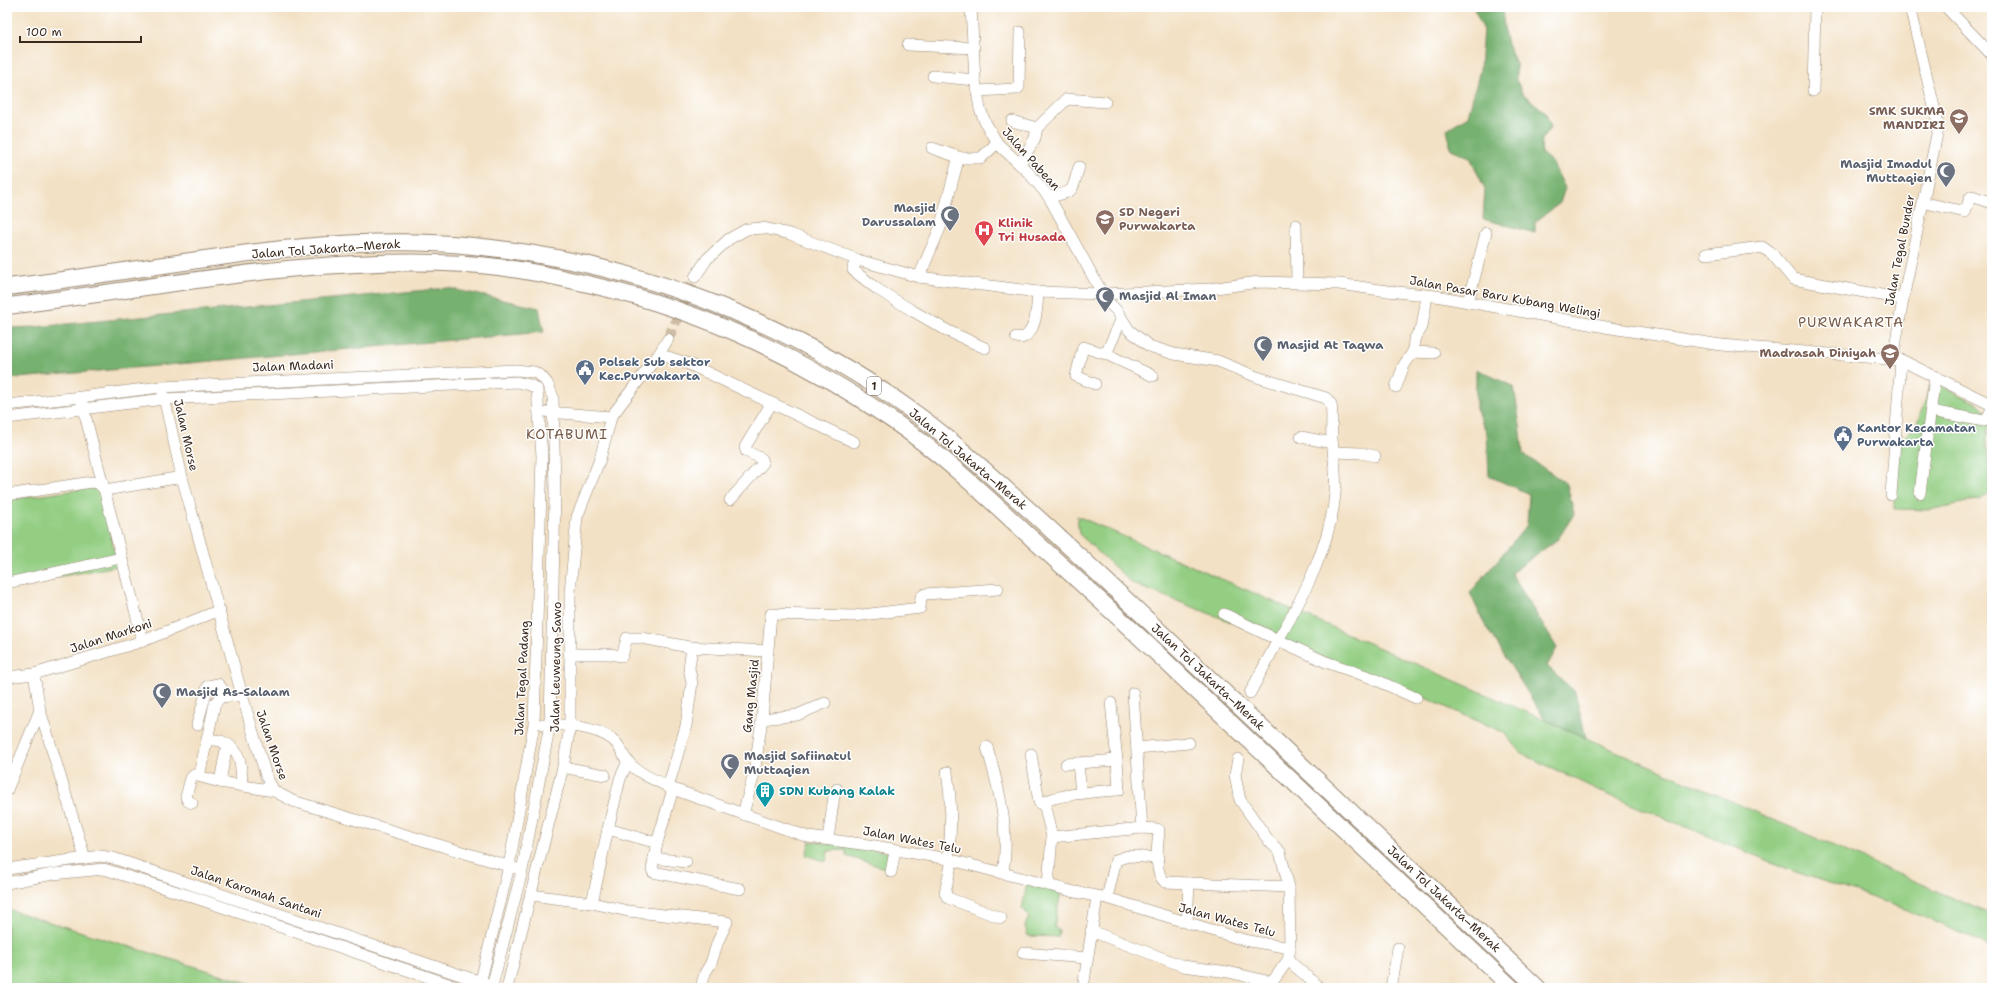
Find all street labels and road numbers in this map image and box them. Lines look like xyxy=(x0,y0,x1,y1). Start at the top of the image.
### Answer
street label: Jalan Pabean xyxy=(999,124,1063,194)
street label: Jalan Tegal Bunder xyxy=(1881,193,1919,307)
street label: Jalan Tol Jakarta–Merak xyxy=(251,236,401,262)
street label: Jalan Pasar Baru Kubang Welingi xyxy=(1408,272,1602,322)
street label: Jalan Madani xyxy=(252,357,334,375)
road number: 1 xyxy=(867,377,881,395)
street label: Jalan Morse xyxy=(170,397,202,473)
street label: Jalan Tol Jakarta–Merak xyxy=(906,405,1031,513)
street label: Jalan Leuweung Sawo xyxy=(547,602,565,732)
street label: Jalan Markoni xyxy=(68,615,154,657)
street label: Jalan Tegal Padang xyxy=(511,620,533,736)
street label: Jalan Tol Jakarta–Merak xyxy=(1148,620,1268,734)
street label: Gang Masjid xyxy=(739,658,763,734)
street label: Jalan Morse xyxy=(253,708,292,782)
street label: Jalan Wates Telu xyxy=(861,823,963,857)
street label: Jalan Tol Jakarta–Merak xyxy=(1384,842,1504,956)
street label: Jalan Karomah Santani xyxy=(188,862,324,922)
street label: Jalan Wates Telu xyxy=(1177,899,1277,941)

